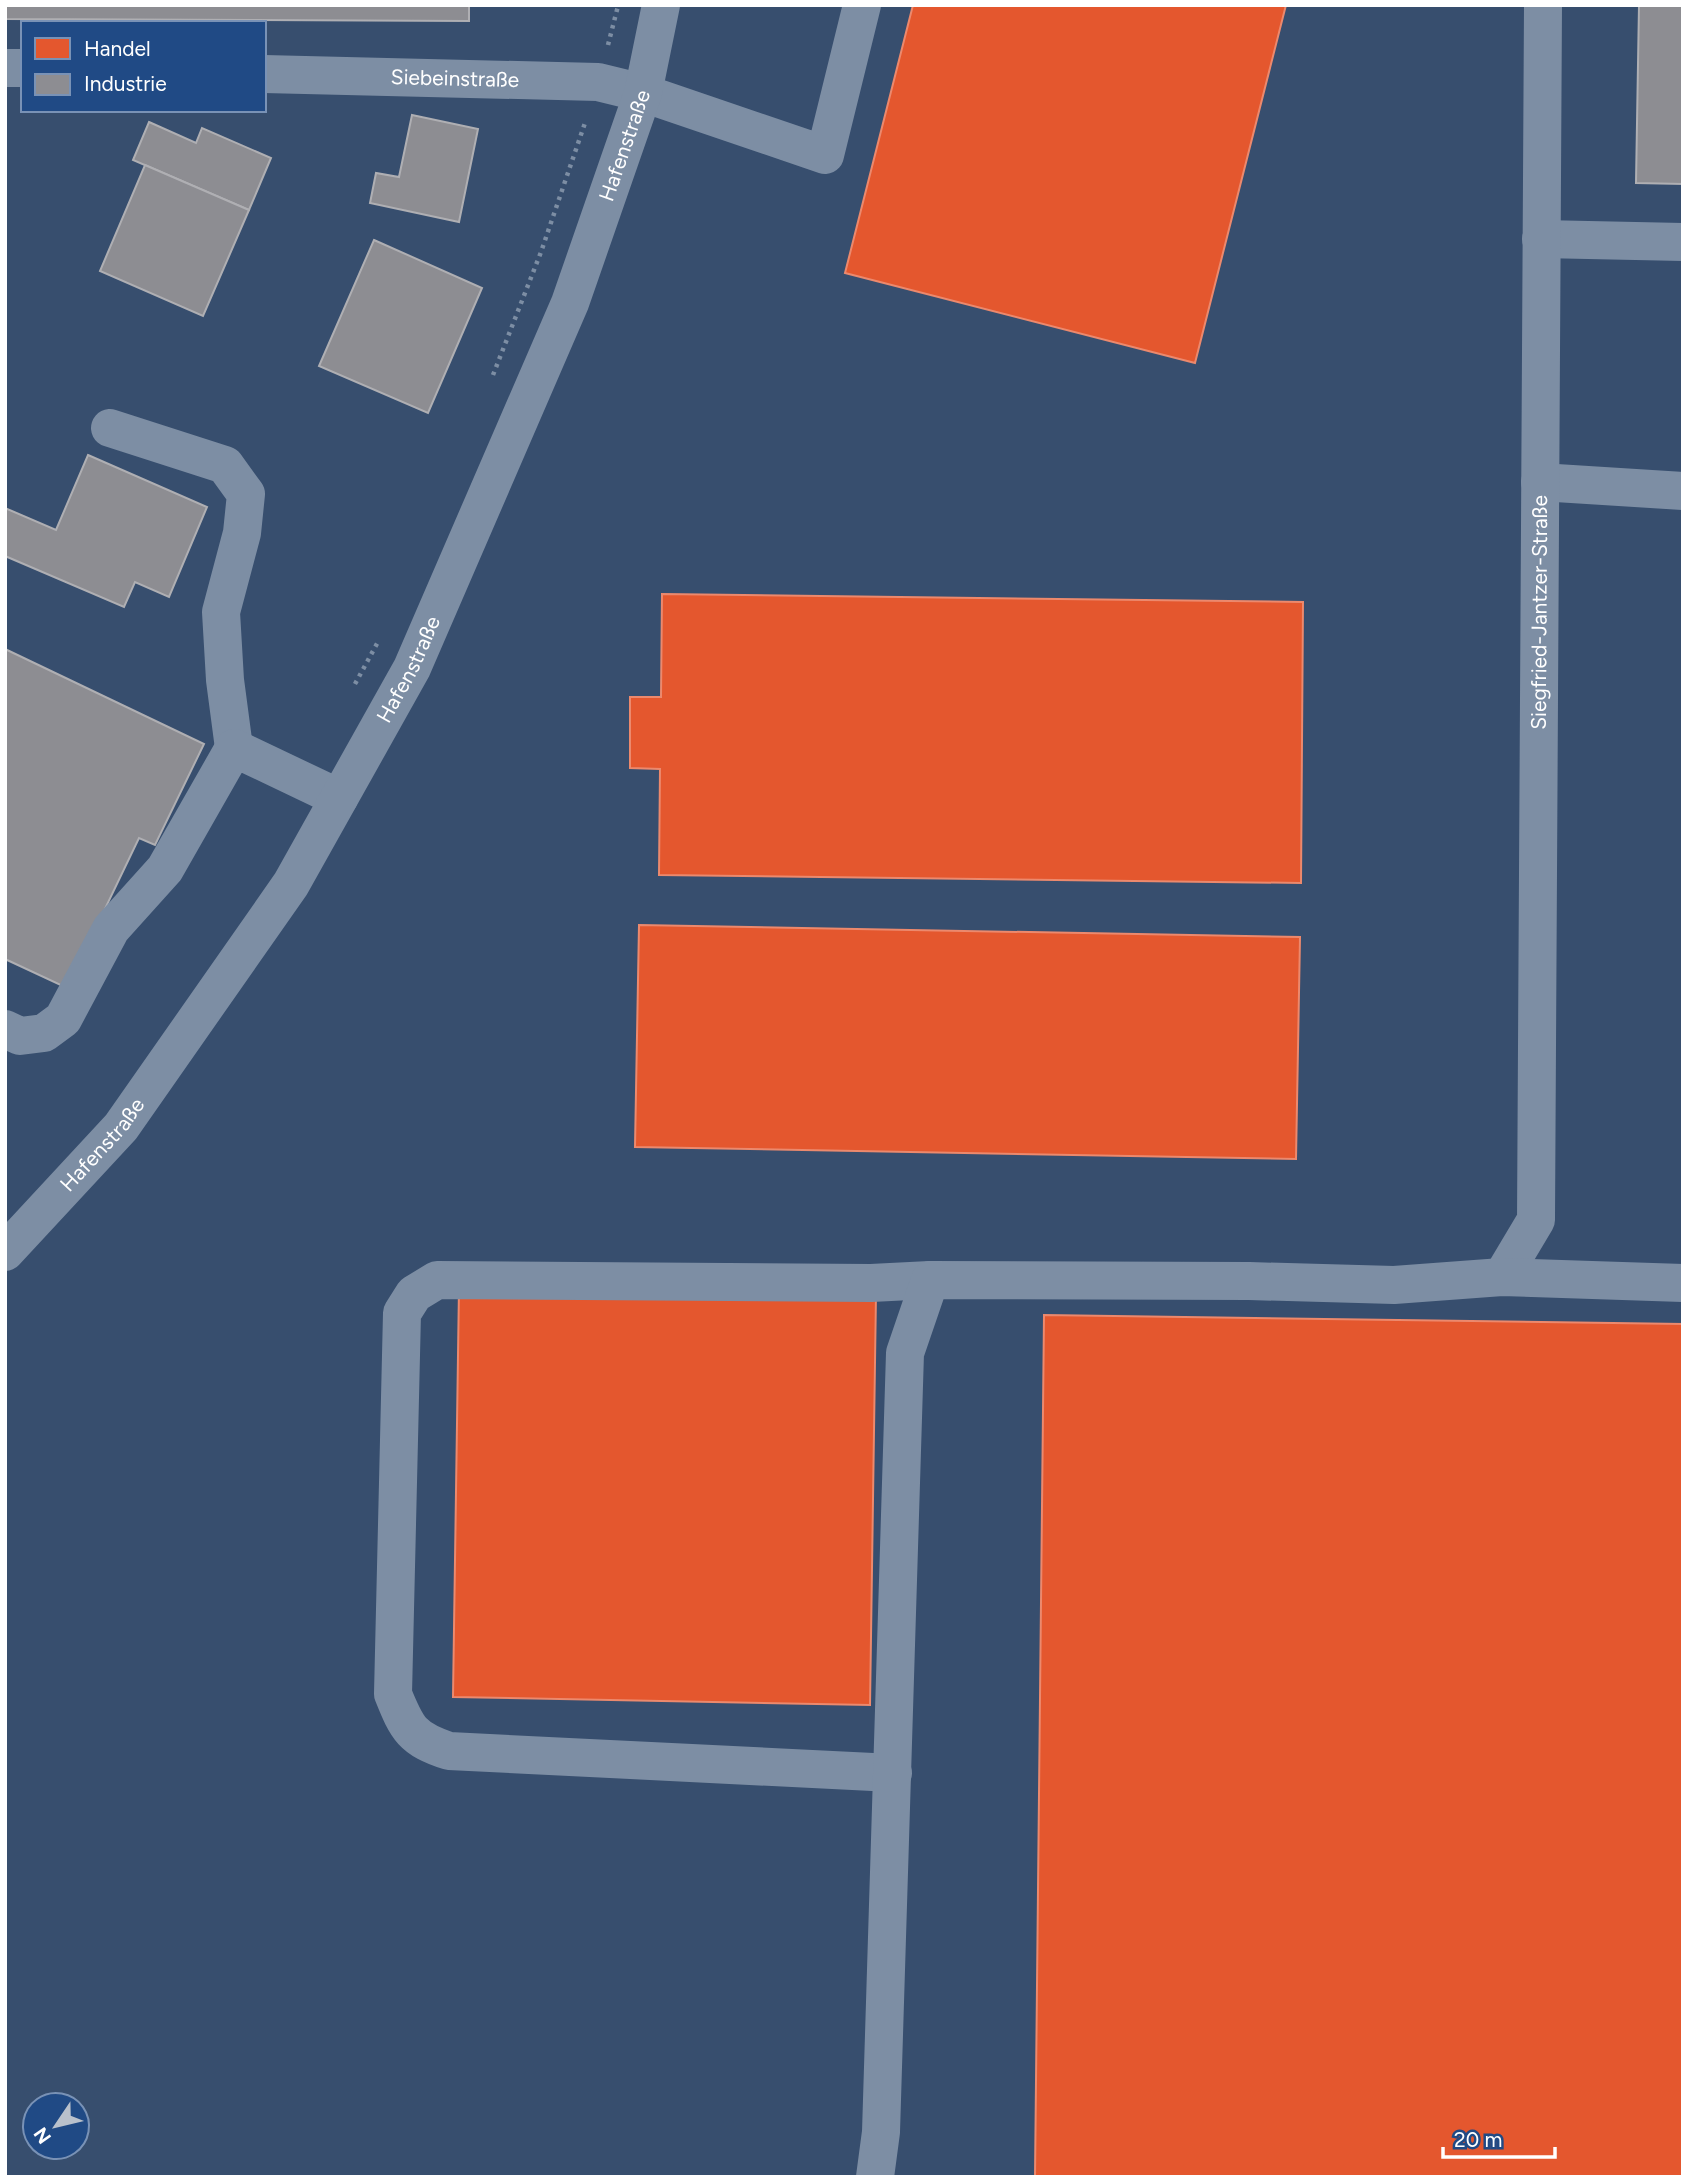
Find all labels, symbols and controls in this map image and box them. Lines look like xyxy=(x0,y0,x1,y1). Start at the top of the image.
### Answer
legend xyxy=(21,21,266,112)
text: Handel xyxy=(84,36,151,61)
street label: Siebeinstraße xyxy=(390,64,520,92)
text: Industrie xyxy=(84,71,167,96)
street label: Hafenstraße xyxy=(593,86,655,204)
street label: Siegfried-Jantzer-Straße xyxy=(1526,495,1552,730)
street label: Hafenstraße xyxy=(371,612,445,727)
street label: Hafenstraße xyxy=(55,1093,150,1196)
north arrow xyxy=(21,2091,91,2161)
scale bar xyxy=(1443,2116,1555,2160)
text: N xyxy=(29,2123,56,2148)
text: 20 m xyxy=(1454,2127,1502,2152)

